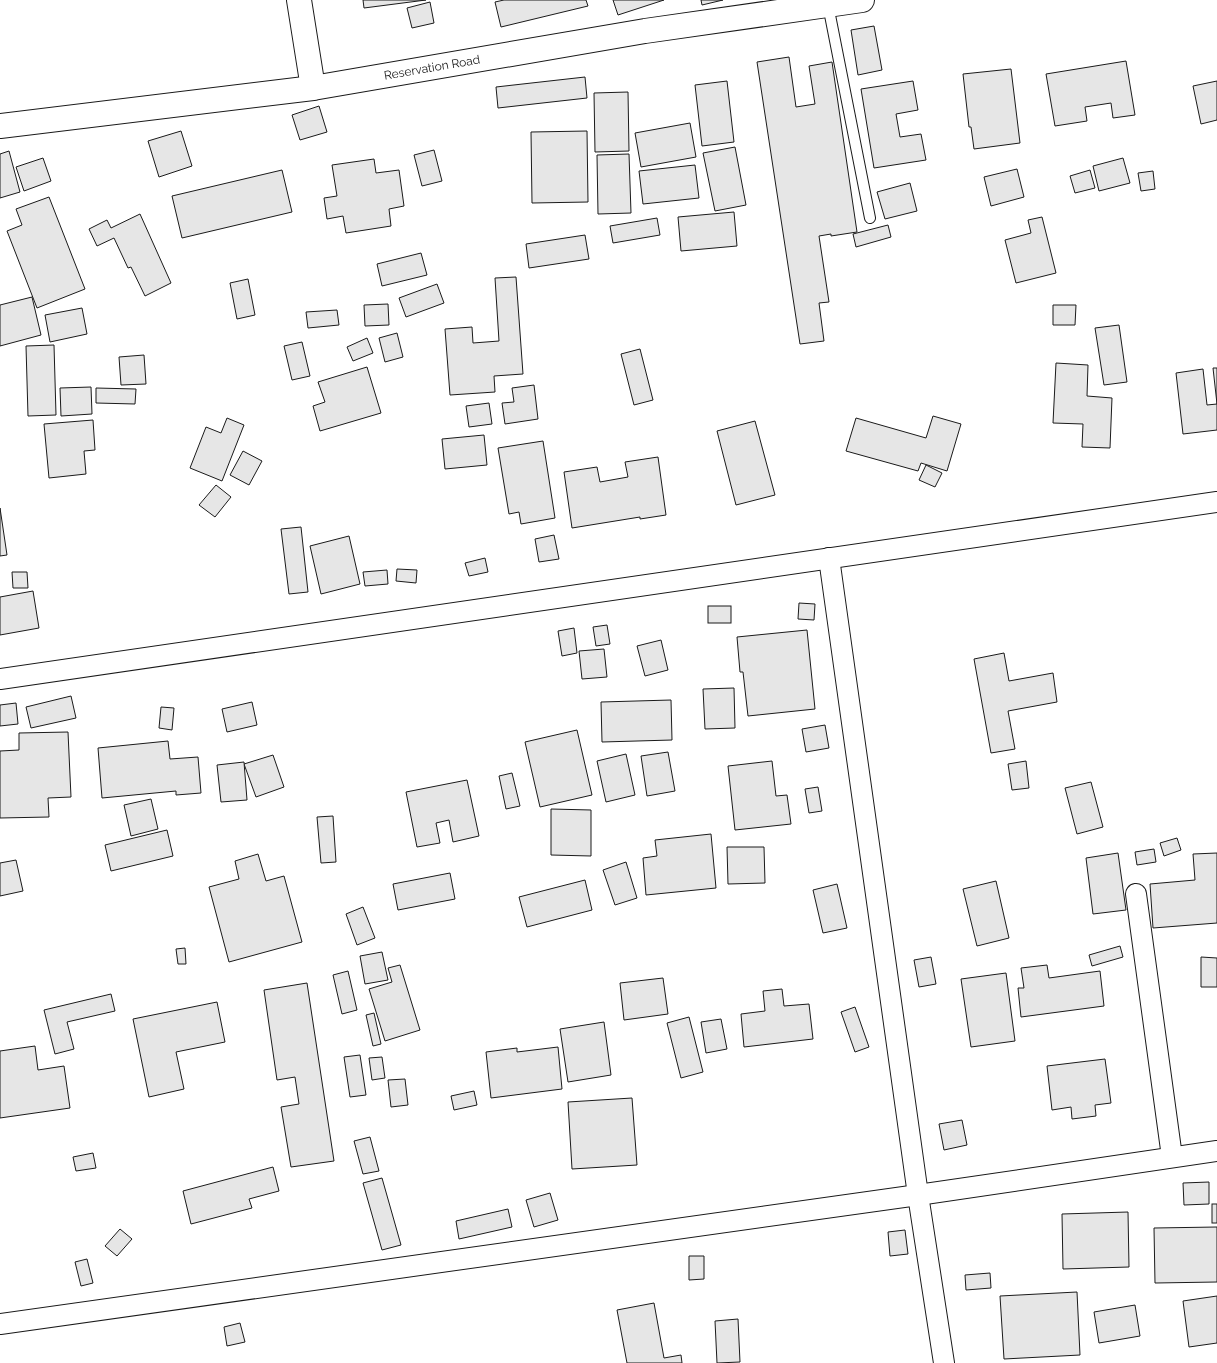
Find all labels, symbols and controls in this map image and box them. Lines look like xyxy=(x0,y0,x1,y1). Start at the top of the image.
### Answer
street label: Reservation Road xyxy=(383,52,481,83)

